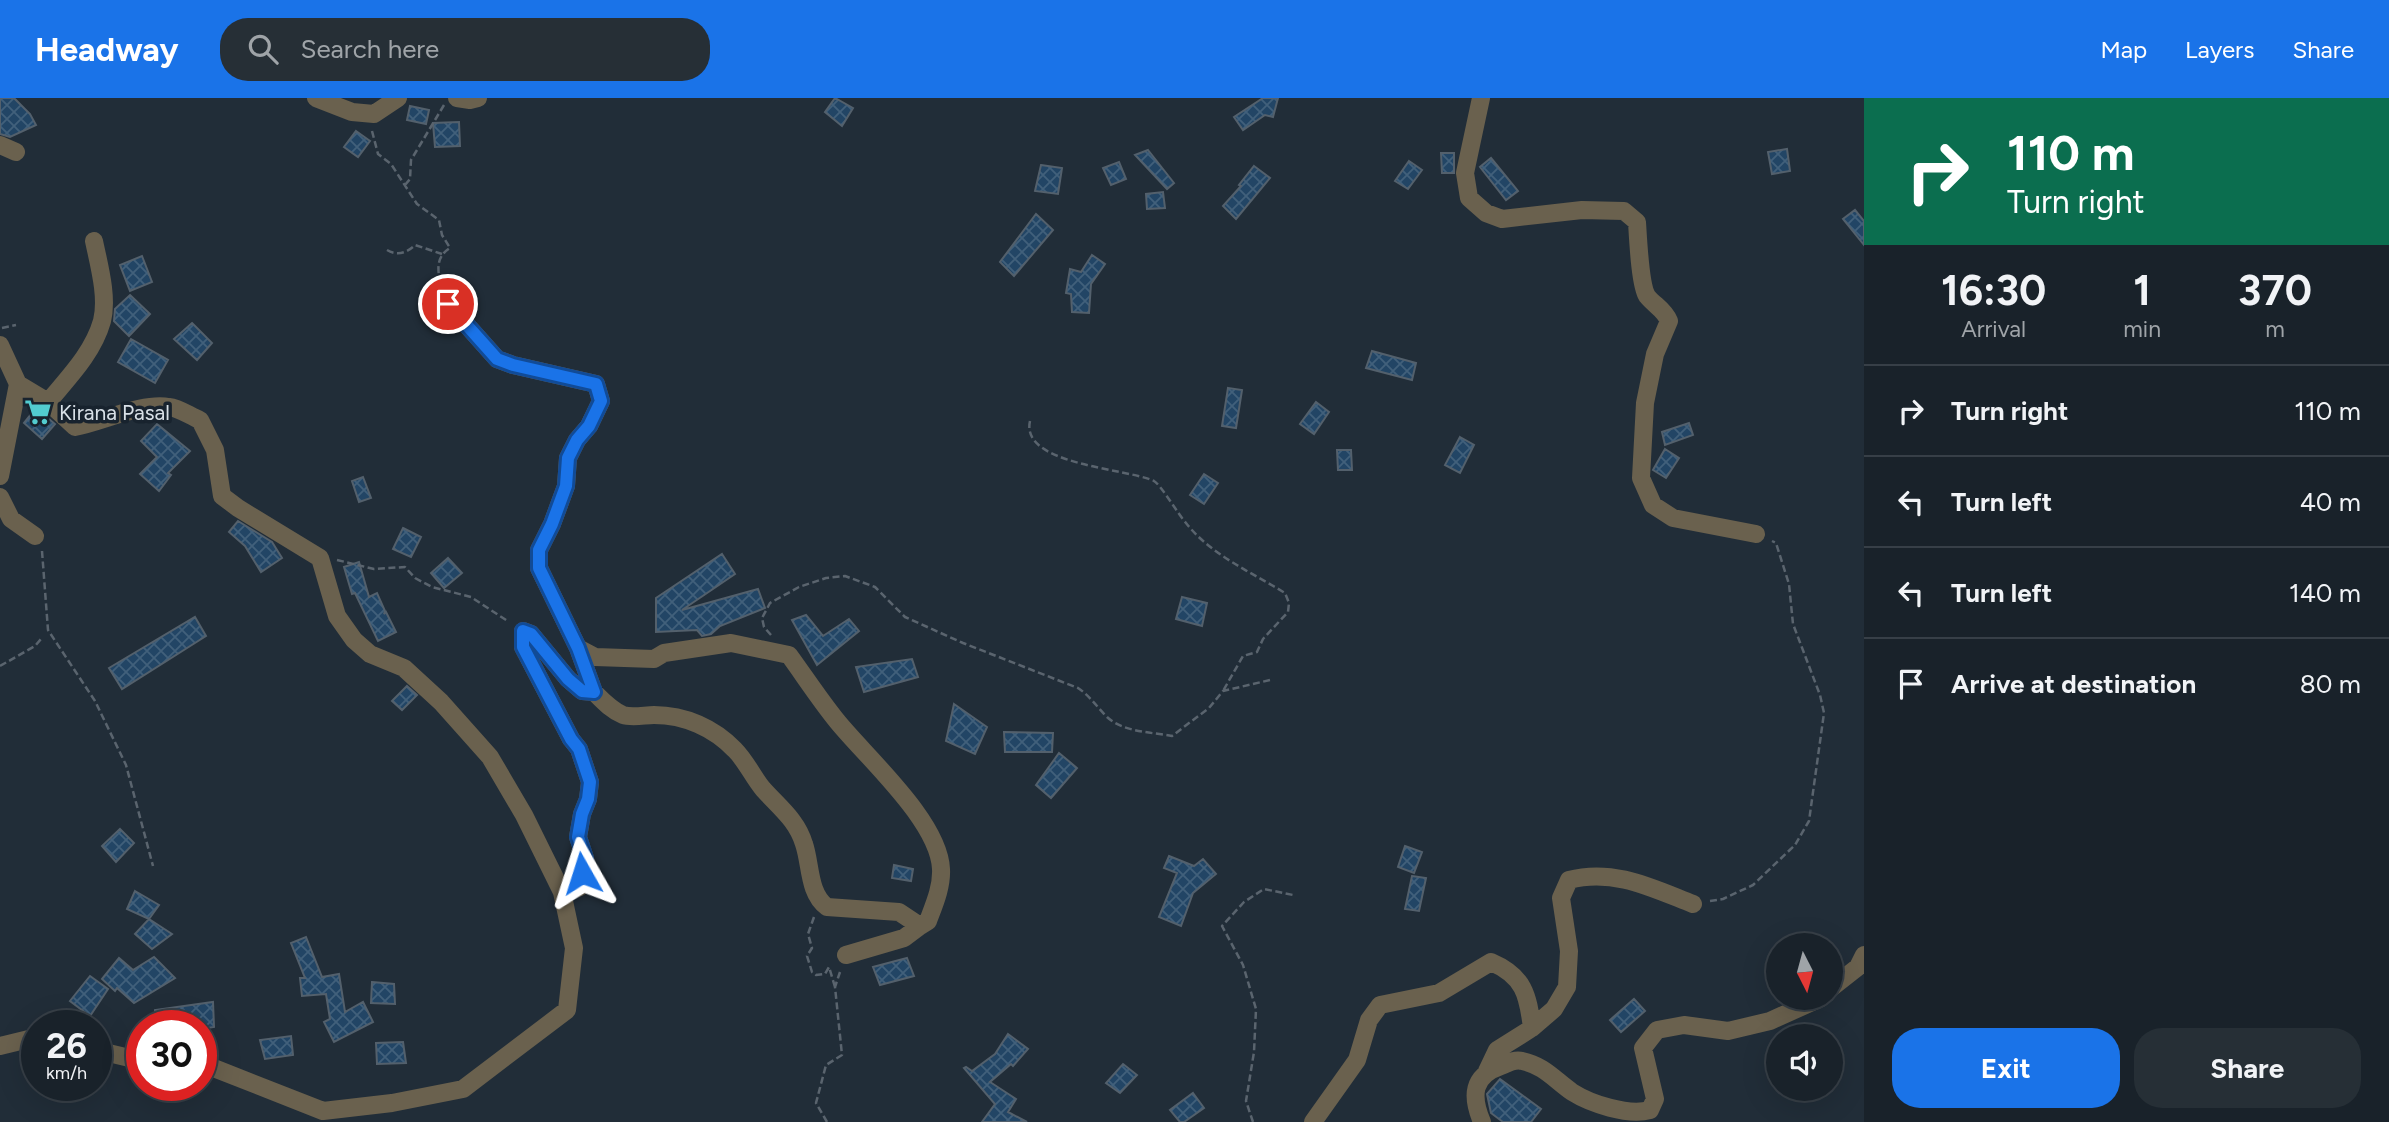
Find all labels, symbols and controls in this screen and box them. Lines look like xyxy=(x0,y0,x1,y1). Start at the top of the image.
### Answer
search box xyxy=(220,18,710,81)
text: Headway xyxy=(35,30,178,69)
icon: search xyxy=(244,30,282,68)
text: Search here xyxy=(300,33,439,65)
text: Map xyxy=(2100,35,2147,64)
text: Layers xyxy=(2185,35,2254,64)
text: Share xyxy=(2292,35,2354,64)
text: 110 m xyxy=(2007,123,2135,182)
icon: right xyxy=(1892,126,1983,217)
text: Turn right xyxy=(2007,183,2145,221)
text: 16:30 xyxy=(1941,265,2046,316)
text: 1 xyxy=(2133,265,2151,316)
text: 370 xyxy=(2238,265,2312,316)
pin xyxy=(418,274,478,334)
icon: arrive xyxy=(429,285,467,323)
text: Arrival xyxy=(1961,315,2026,343)
text: min xyxy=(2123,315,2161,343)
text: m xyxy=(2265,315,2285,343)
icon: right xyxy=(1892,392,1930,430)
text: Turn right xyxy=(1951,395,2068,427)
text: 110 m xyxy=(2294,395,2361,427)
supermarket icon: Kirana Pasal xyxy=(23,397,53,427)
place label: Kirana Pasal xyxy=(59,400,170,425)
icon: left xyxy=(1892,483,1930,521)
text: Turn left xyxy=(1951,486,2052,518)
text: 40 m xyxy=(2300,486,2361,518)
icon: left xyxy=(1892,574,1930,612)
text: Turn left xyxy=(1951,577,2052,609)
text: 140 m xyxy=(2289,577,2361,609)
icon: arrive xyxy=(1892,665,1930,703)
text: Arrive at destination xyxy=(1951,668,2196,700)
text: 80 m xyxy=(2300,668,2361,700)
position arrow xyxy=(545,836,619,910)
north arrow xyxy=(1766,933,1843,1010)
map controls xyxy=(1766,933,1843,1101)
speed limit sign: 30 xyxy=(126,1010,217,1101)
button: sound xyxy=(1766,1024,1843,1101)
text: 26 xyxy=(46,1025,87,1067)
button: Exit xyxy=(1892,1028,2120,1108)
button: Share xyxy=(2134,1028,2361,1108)
text: km/h xyxy=(46,1062,87,1084)

